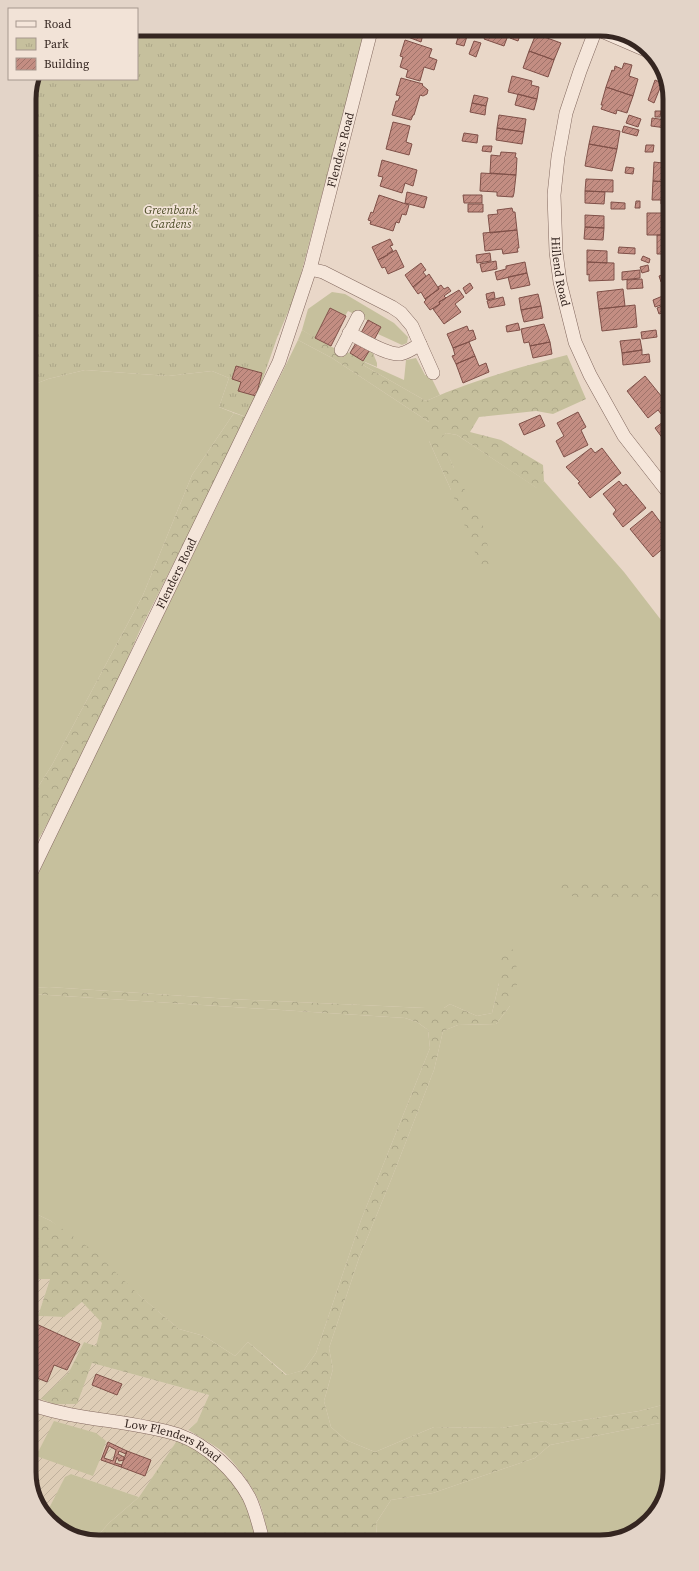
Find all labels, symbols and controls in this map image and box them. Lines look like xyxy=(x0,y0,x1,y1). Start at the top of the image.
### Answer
legend xyxy=(8,8,138,80)
text: Road xyxy=(44,16,71,32)
text: Park xyxy=(44,36,69,52)
text: Building xyxy=(44,56,89,72)
street label: Flenders Road xyxy=(323,110,358,189)
park label: Greenbank Gardens xyxy=(144,202,198,232)
street label: Hillend Road xyxy=(547,236,574,308)
street label: Flenders Road xyxy=(152,535,201,612)
street label: Low Flenders Road xyxy=(123,1415,224,1466)

